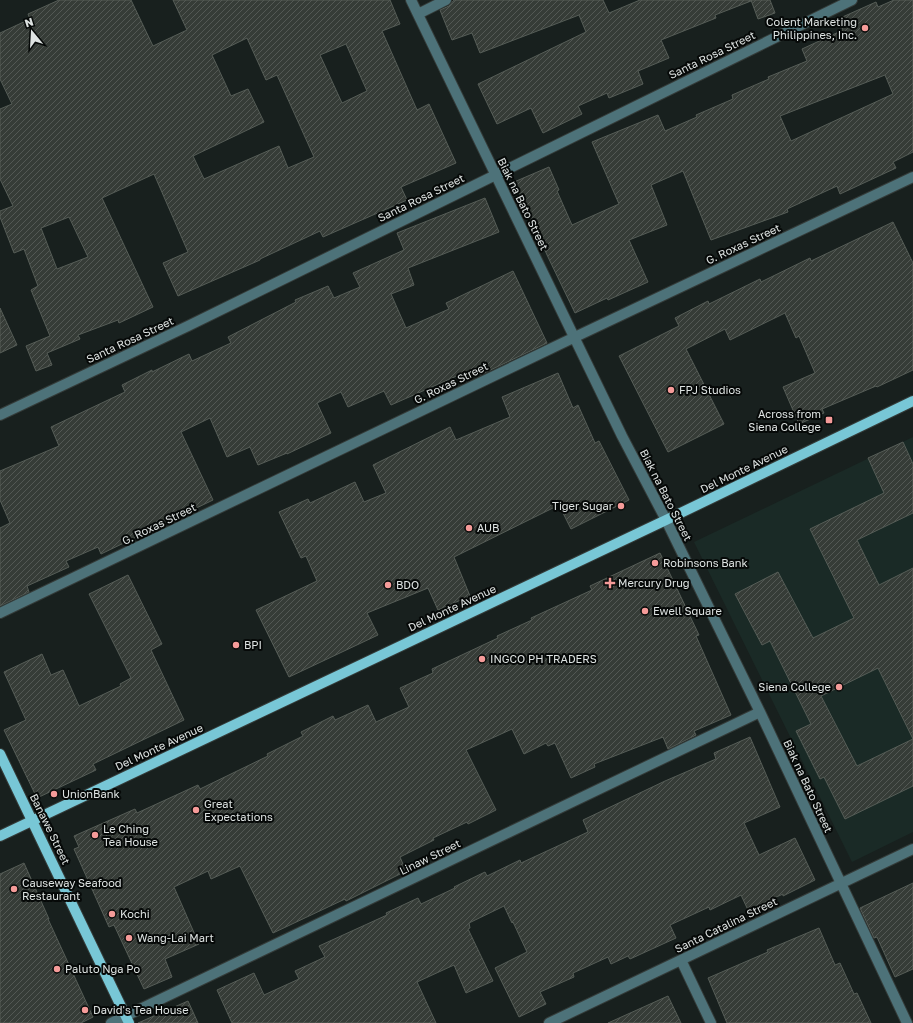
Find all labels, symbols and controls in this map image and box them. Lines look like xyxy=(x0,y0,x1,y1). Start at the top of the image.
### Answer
north arrow xyxy=(12,12,52,52)
text: N xyxy=(23,15,35,29)
place label: Colent Marketing Philippines, Inc. xyxy=(766,15,857,41)
marker: Colent Marketing Philippines, Inc. xyxy=(860,23,870,33)
street label: Santa Rosa Street xyxy=(666,28,757,81)
street label: Biak na Bato Street xyxy=(495,156,551,252)
street label: Santa Rosa Street xyxy=(375,171,466,224)
street label: G. Roxas Street xyxy=(703,221,782,266)
street label: Santa Rosa Street xyxy=(84,314,175,365)
street label: G. Roxas Street xyxy=(412,359,490,406)
place label: FPJ Studios xyxy=(679,383,741,396)
marker: FPJ Studios xyxy=(666,385,676,395)
place label: Across from Siena College xyxy=(748,407,821,433)
marker: Across from Siena College xyxy=(824,415,834,425)
street label: Del Monte Avenue xyxy=(698,442,790,495)
street label: Biak na Bato Street xyxy=(638,447,695,543)
place label: Tiger Sugar xyxy=(552,499,614,512)
street label: G. Roxas Street xyxy=(120,500,198,547)
marker: Tiger Sugar xyxy=(616,501,626,511)
place label: AUB xyxy=(477,521,499,534)
marker: AUB xyxy=(464,523,474,533)
place label: Robinsons Bank xyxy=(663,556,748,569)
marker: Robinsons Bank xyxy=(650,558,660,568)
place label: Mercury Drug xyxy=(618,576,690,589)
place label: BDO xyxy=(396,578,419,591)
marker: Mercury Drug xyxy=(605,578,615,588)
marker: BDO xyxy=(383,580,393,590)
street label: Del Monte Avenue xyxy=(406,581,498,634)
place label: Ewell Square xyxy=(653,604,722,617)
marker: Ewell Square xyxy=(640,606,650,616)
place label: BPI xyxy=(244,638,262,651)
marker: BPI xyxy=(231,640,241,650)
place label: INGCO PH TRADERS xyxy=(490,652,597,665)
marker: INGCO PH TRADERS xyxy=(477,654,487,664)
place label: Siena College xyxy=(758,680,831,693)
marker: Siena College xyxy=(834,682,844,692)
street label: Del Monte Avenue xyxy=(113,720,205,773)
street label: Biak na Bato Street xyxy=(781,737,836,834)
place label: UnionBank xyxy=(62,787,120,800)
marker: UnionBank xyxy=(49,789,59,799)
street label: Banawe Street xyxy=(28,791,73,866)
place label: Great Expectations xyxy=(204,797,273,823)
marker: Great Expectations xyxy=(191,805,201,815)
place label: Le Ching Tea House xyxy=(103,822,158,848)
marker: Le Ching Tea House xyxy=(90,830,100,840)
street label: Linaw Street xyxy=(397,836,462,877)
place label: Causeway Seafood Restaurant xyxy=(22,876,122,902)
marker: Causeway Seafood Restaurant xyxy=(9,884,19,894)
street label: Santa Catalina Street xyxy=(672,894,779,955)
place label: Kochi xyxy=(120,907,150,920)
marker: Kochi xyxy=(107,909,117,919)
place label: Wang-Lai Mart xyxy=(137,931,214,944)
marker: Wang-Lai Mart xyxy=(124,933,134,943)
place label: Paluto Nga Po xyxy=(65,962,140,975)
marker: Paluto Nga Po xyxy=(52,964,62,974)
place label: David's Tea House xyxy=(93,1003,189,1016)
marker: David's Tea House xyxy=(80,1005,90,1015)

